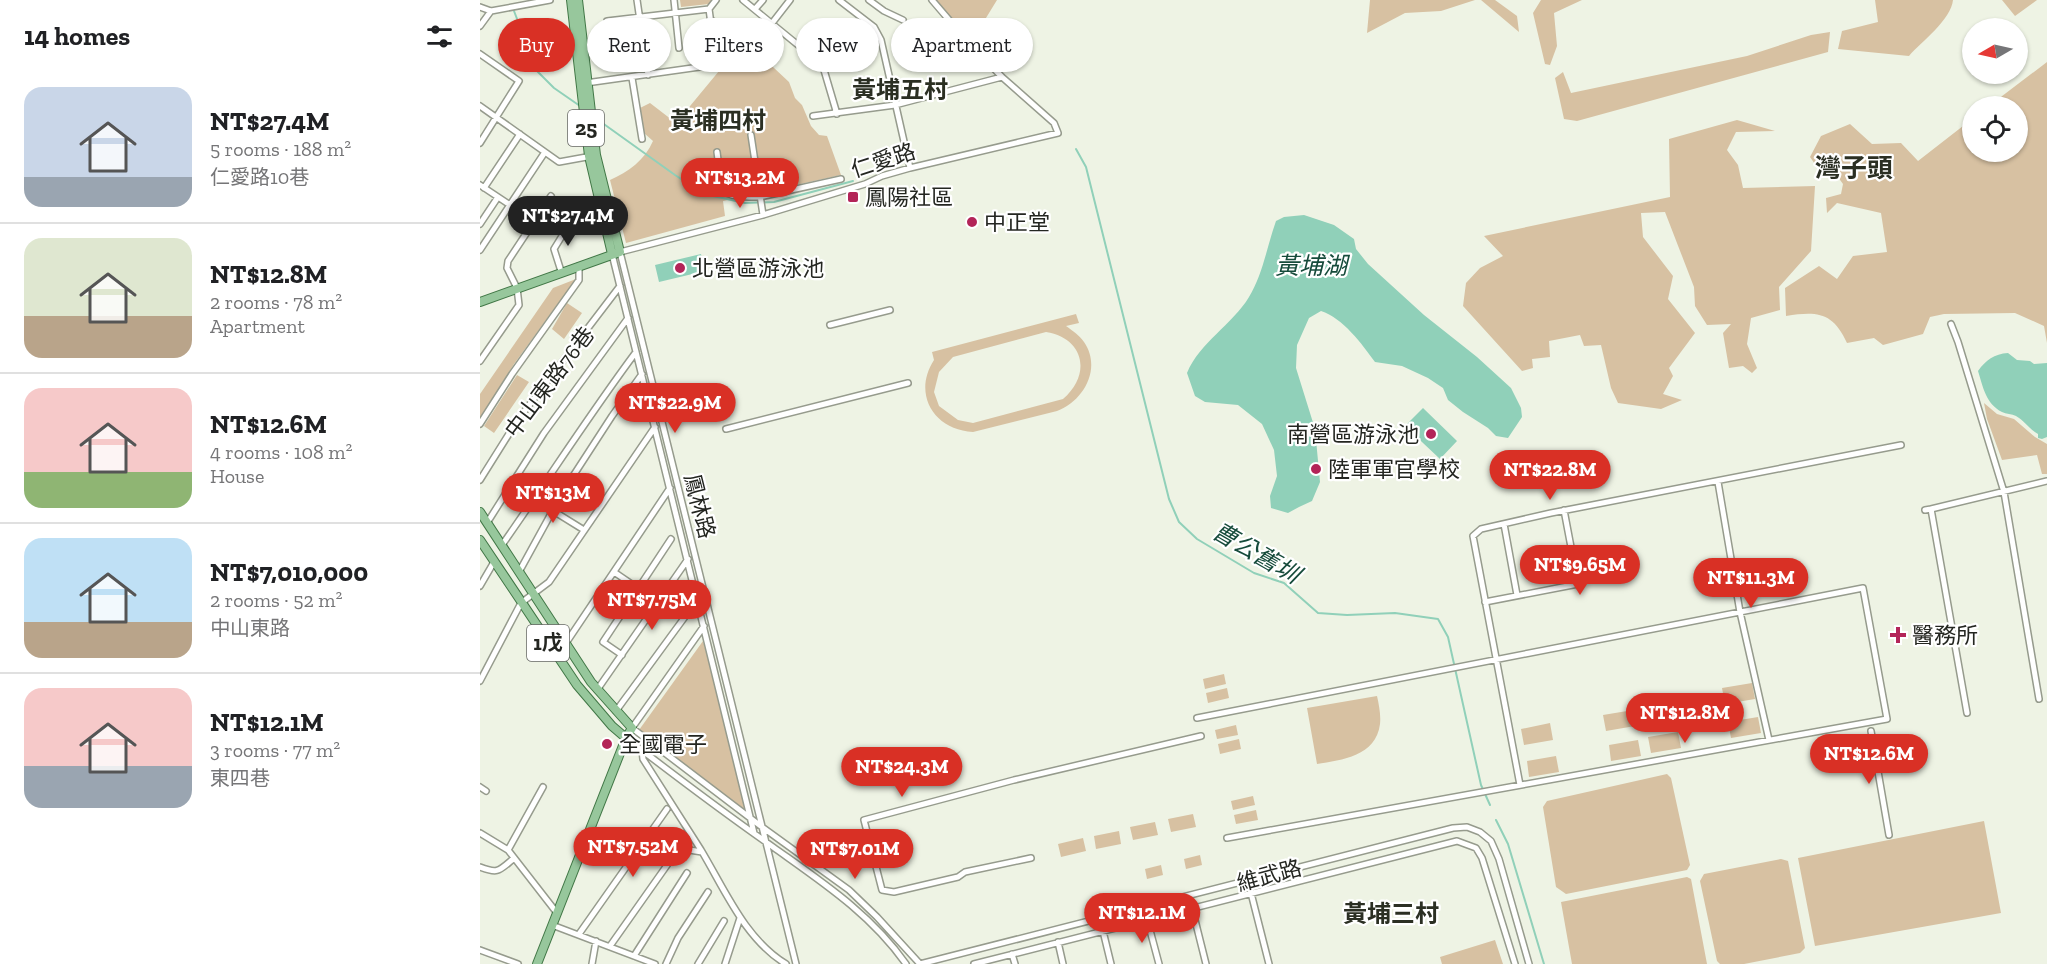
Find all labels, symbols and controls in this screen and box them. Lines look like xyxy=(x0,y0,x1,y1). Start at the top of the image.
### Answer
chip: Buy xyxy=(498,18,575,72)
chip: Rent xyxy=(587,18,671,72)
chip: Filters xyxy=(683,18,784,72)
chip: New xyxy=(796,18,879,72)
chip: Apartment xyxy=(891,18,1033,72)
north arrow xyxy=(1962,18,2028,84)
map controls xyxy=(1962,18,2028,162)
text: 14 homes xyxy=(24,20,130,52)
icon: filters xyxy=(423,20,456,53)
district label: 黃埔五村 xyxy=(852,75,948,104)
button: locate xyxy=(1962,96,2028,162)
text: NT$27.4M xyxy=(210,105,329,137)
district label: 黃埔四村 xyxy=(670,106,766,135)
road number: 25 xyxy=(568,110,604,146)
icon: home xyxy=(72,111,144,183)
text: 5 rooms · 188 m² xyxy=(210,137,351,161)
street label: 仁愛路 xyxy=(848,137,919,184)
district label: 灣子頭 xyxy=(1815,152,1893,184)
pin: NT$13.2M xyxy=(678,158,802,209)
text: 仁愛路10巷 xyxy=(210,165,309,189)
text: NT$13.2M xyxy=(695,165,785,189)
place label: 鳳陽社區 xyxy=(865,184,953,211)
marker: 鳳陽社區 xyxy=(846,190,860,204)
pin: NT$27.4M xyxy=(506,196,630,247)
text: NT$27.4M xyxy=(522,203,614,227)
place label: 中正堂 xyxy=(984,209,1050,236)
marker: 中正堂 xyxy=(965,215,979,229)
water label: 黃埔湖 xyxy=(1275,251,1351,280)
place label: 北營區游泳池 xyxy=(692,255,824,282)
text: NT$12.8M xyxy=(210,258,327,290)
marker: 北營區游泳池 xyxy=(673,261,687,275)
icon: home xyxy=(72,262,144,334)
text: 2 rooms · 78 m² xyxy=(210,290,342,314)
text: Apartment xyxy=(210,314,305,338)
street label: 中山東路76巷 xyxy=(499,321,600,443)
pin: NT$22.9M xyxy=(613,383,737,434)
text: NT$22.9M xyxy=(629,390,721,414)
text: NT$12.6M xyxy=(210,408,327,440)
icon: home xyxy=(72,412,144,484)
place label: 南營區游泳池 xyxy=(1287,421,1419,448)
marker: 南營區游泳池 xyxy=(1424,427,1438,441)
text: 4 rooms · 108 m² xyxy=(210,440,352,464)
pin: NT$22.8M xyxy=(1488,450,1612,501)
place label: 陸軍軍官學校 xyxy=(1328,456,1460,483)
text: NT$22.8M xyxy=(1504,457,1596,481)
marker: 陸軍軍官學校 xyxy=(1309,462,1323,476)
text: House xyxy=(210,464,264,488)
street label: 鳳林路 xyxy=(678,471,721,541)
pin: NT$13M xyxy=(504,473,602,524)
text: NT$13M xyxy=(516,480,590,504)
water label: 曹公舊圳 xyxy=(1207,516,1308,591)
pin: NT$9.65M xyxy=(1518,545,1642,596)
text: NT$9.65M xyxy=(1534,552,1626,576)
text: NT$7,010,000 xyxy=(210,556,368,588)
pin: NT$11.3M xyxy=(1689,558,1813,609)
icon: home xyxy=(72,562,144,634)
text: NT$11.3M xyxy=(1707,565,1795,589)
pin: NT$7.75M xyxy=(590,580,714,631)
text: NT$7.75M xyxy=(607,587,697,611)
text: 2 rooms · 52 m² xyxy=(210,588,343,612)
text: 中山東路 xyxy=(210,616,290,640)
place label: 醫務所 xyxy=(1912,622,1978,649)
road number: 1戊 xyxy=(527,625,569,661)
marker: 醫務所 xyxy=(1889,626,1907,644)
pin: NT$12.8M xyxy=(1623,693,1747,744)
text: NT$12.8M xyxy=(1640,700,1730,724)
text: NT$12.1M xyxy=(210,706,324,738)
icon: home xyxy=(72,712,144,784)
place label: 全國電子 xyxy=(619,731,707,758)
pin: NT$12.6M xyxy=(1807,734,1931,785)
marker: 全國電子 xyxy=(600,737,614,751)
text: 3 rooms · 77 m² xyxy=(210,738,340,762)
text: NT$12.6M xyxy=(1824,741,1914,765)
pin: NT$24.3M xyxy=(840,747,964,798)
text: NT$24.3M xyxy=(855,754,949,778)
text: 東四巷 xyxy=(210,766,270,790)
pin: NT$7.52M xyxy=(571,827,695,878)
pin: NT$7.01M xyxy=(793,829,917,880)
text: NT$7.52M xyxy=(588,834,678,858)
text: NT$7.01M xyxy=(810,836,900,860)
street label: 維武路 xyxy=(1234,854,1305,897)
pin: NT$12.1M xyxy=(1080,893,1204,944)
district label: 黃埔三村 xyxy=(1343,899,1439,928)
text: NT$12.1M xyxy=(1098,900,1186,924)

